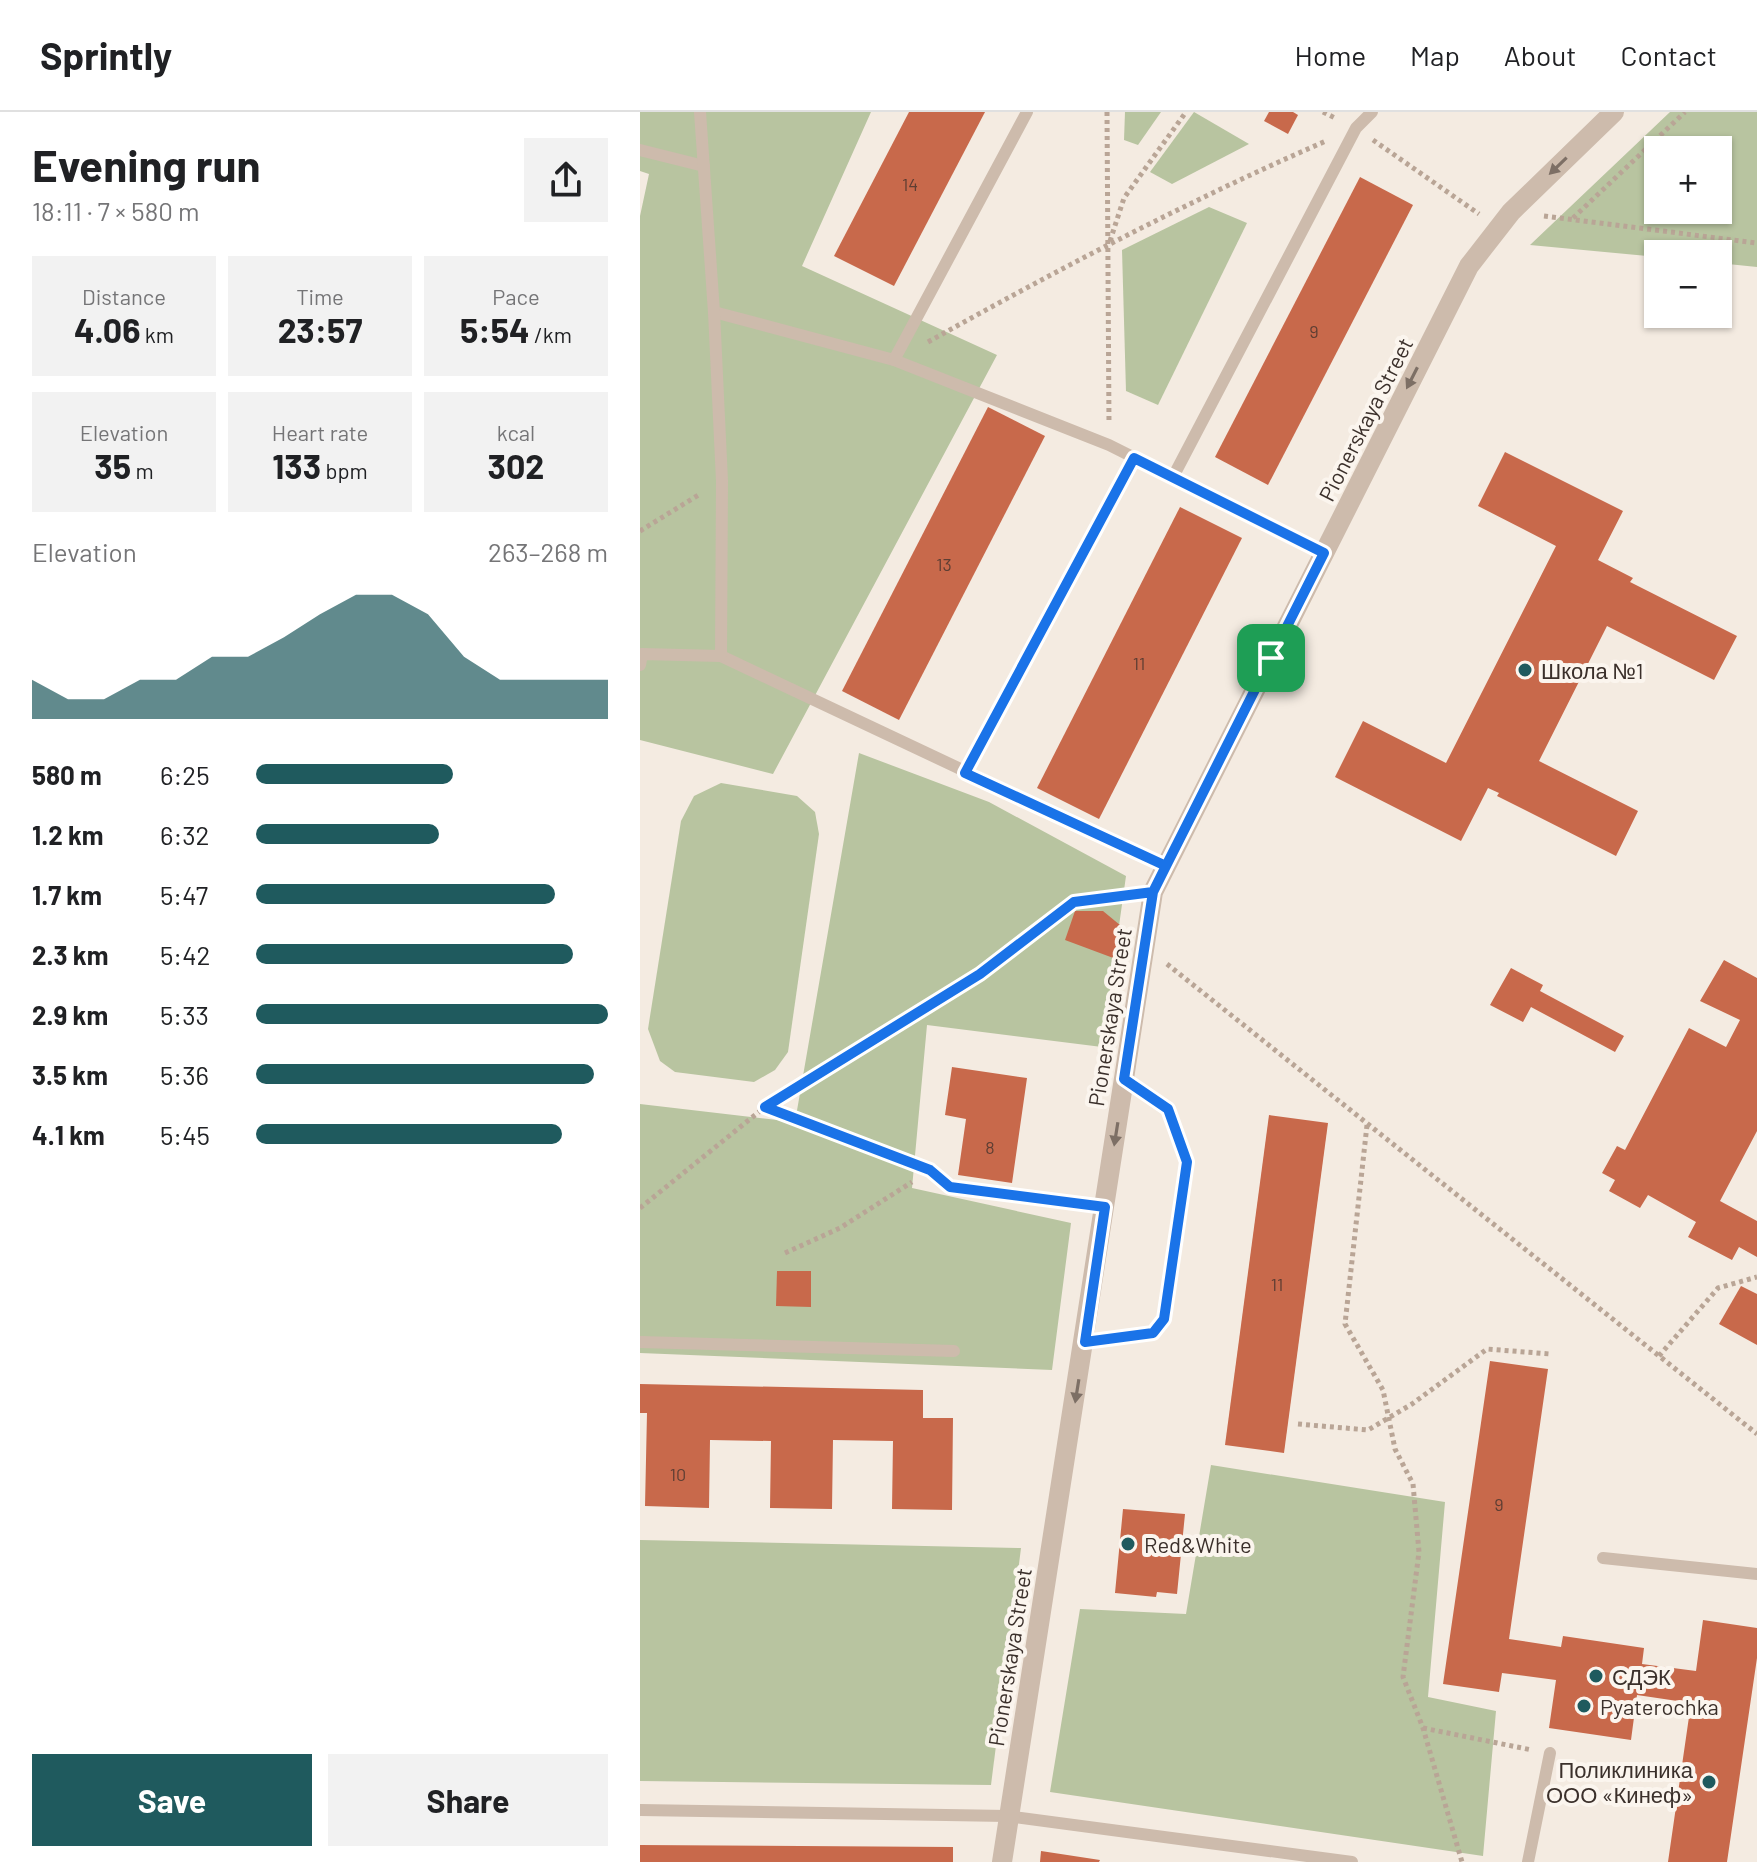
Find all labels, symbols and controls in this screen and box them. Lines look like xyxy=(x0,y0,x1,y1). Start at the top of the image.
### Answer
text: Sprintly xyxy=(40,32,172,78)
text: Home xyxy=(1295,38,1366,72)
text: Map xyxy=(1410,38,1460,72)
text: About xyxy=(1504,38,1576,72)
text: Contact xyxy=(1620,38,1717,72)
map controls xyxy=(1644,136,1732,328)
button: + xyxy=(1644,136,1732,224)
text: Evening run xyxy=(32,138,261,191)
button: share xyxy=(524,138,608,222)
one-way arrow xyxy=(1549,156,1568,175)
house number: 14 xyxy=(902,173,918,195)
text: 18:11 · 7 × 580 m xyxy=(32,195,200,226)
button: − xyxy=(1644,240,1732,328)
text: Distance xyxy=(82,283,166,309)
text: Time xyxy=(296,283,344,309)
text: Pace xyxy=(492,283,540,309)
text: 4.06 xyxy=(74,309,140,350)
text: 23:57 xyxy=(278,309,362,350)
text: 5:54 xyxy=(460,309,530,350)
house number: 9 xyxy=(1309,320,1319,342)
text: km xyxy=(140,321,174,347)
text: /km xyxy=(530,321,572,347)
street label: Pionerskaya Street xyxy=(1313,333,1417,505)
one-way arrow xyxy=(1406,367,1419,390)
text: Elevation xyxy=(80,419,168,445)
text: Heart rate xyxy=(272,419,368,445)
text: kcal xyxy=(497,419,535,445)
text: 35 xyxy=(94,445,131,486)
text: 133 xyxy=(272,445,321,486)
text: 302 xyxy=(488,445,544,486)
text: m xyxy=(131,457,154,483)
text: bpm xyxy=(321,457,368,483)
text: Elevation xyxy=(32,536,137,567)
text: 263–268 m xyxy=(488,536,608,567)
house number: 13 xyxy=(936,553,952,575)
pin xyxy=(1237,624,1305,692)
icon: arrive xyxy=(1249,636,1293,680)
house number: 11 xyxy=(1133,652,1145,674)
place label: Школа №1 xyxy=(1541,657,1644,683)
marker: Школа №1 xyxy=(1516,661,1534,679)
text: 580 m xyxy=(32,759,102,790)
text: 6:25 xyxy=(160,759,210,790)
text: 1.2 km xyxy=(32,819,104,850)
text: 6:32 xyxy=(160,819,210,850)
text: 1.7 km xyxy=(32,879,102,910)
text: 5:47 xyxy=(160,879,208,910)
street label: Pionerskaya Street xyxy=(1082,926,1136,1108)
text: 2.3 km xyxy=(32,939,108,970)
text: 5:42 xyxy=(160,939,210,970)
text: 2.9 km xyxy=(32,999,108,1030)
text: 5:33 xyxy=(160,999,209,1030)
text: 3.5 km xyxy=(32,1059,108,1090)
text: 5:36 xyxy=(160,1059,209,1090)
text: 4.1 km xyxy=(32,1119,105,1150)
text: 5:45 xyxy=(160,1119,210,1150)
one-way arrow xyxy=(1109,1121,1122,1146)
house number: 8 xyxy=(985,1136,995,1158)
house number: 11 xyxy=(1271,1273,1283,1295)
one-way arrow xyxy=(1070,1378,1082,1403)
house number: 10 xyxy=(670,1463,686,1485)
house number: 9 xyxy=(1494,1493,1504,1515)
place label: Red&White xyxy=(1144,1531,1252,1557)
marker: Red&White xyxy=(1119,1535,1137,1553)
street label: Pionerskaya Street xyxy=(982,1566,1036,1748)
place label: СДЭК xyxy=(1612,1663,1671,1690)
marker: СДЭК xyxy=(1587,1667,1605,1685)
place label: Pyaterochka xyxy=(1600,1693,1719,1719)
marker: Pyaterochka xyxy=(1575,1697,1593,1715)
button: Save xyxy=(32,1754,312,1846)
button: Share xyxy=(328,1754,608,1846)
place label: Поликлиника ООО «Кинеф» xyxy=(1546,1756,1694,1808)
marker: Поликлиника ООО «Кинеф» xyxy=(1700,1773,1718,1791)

